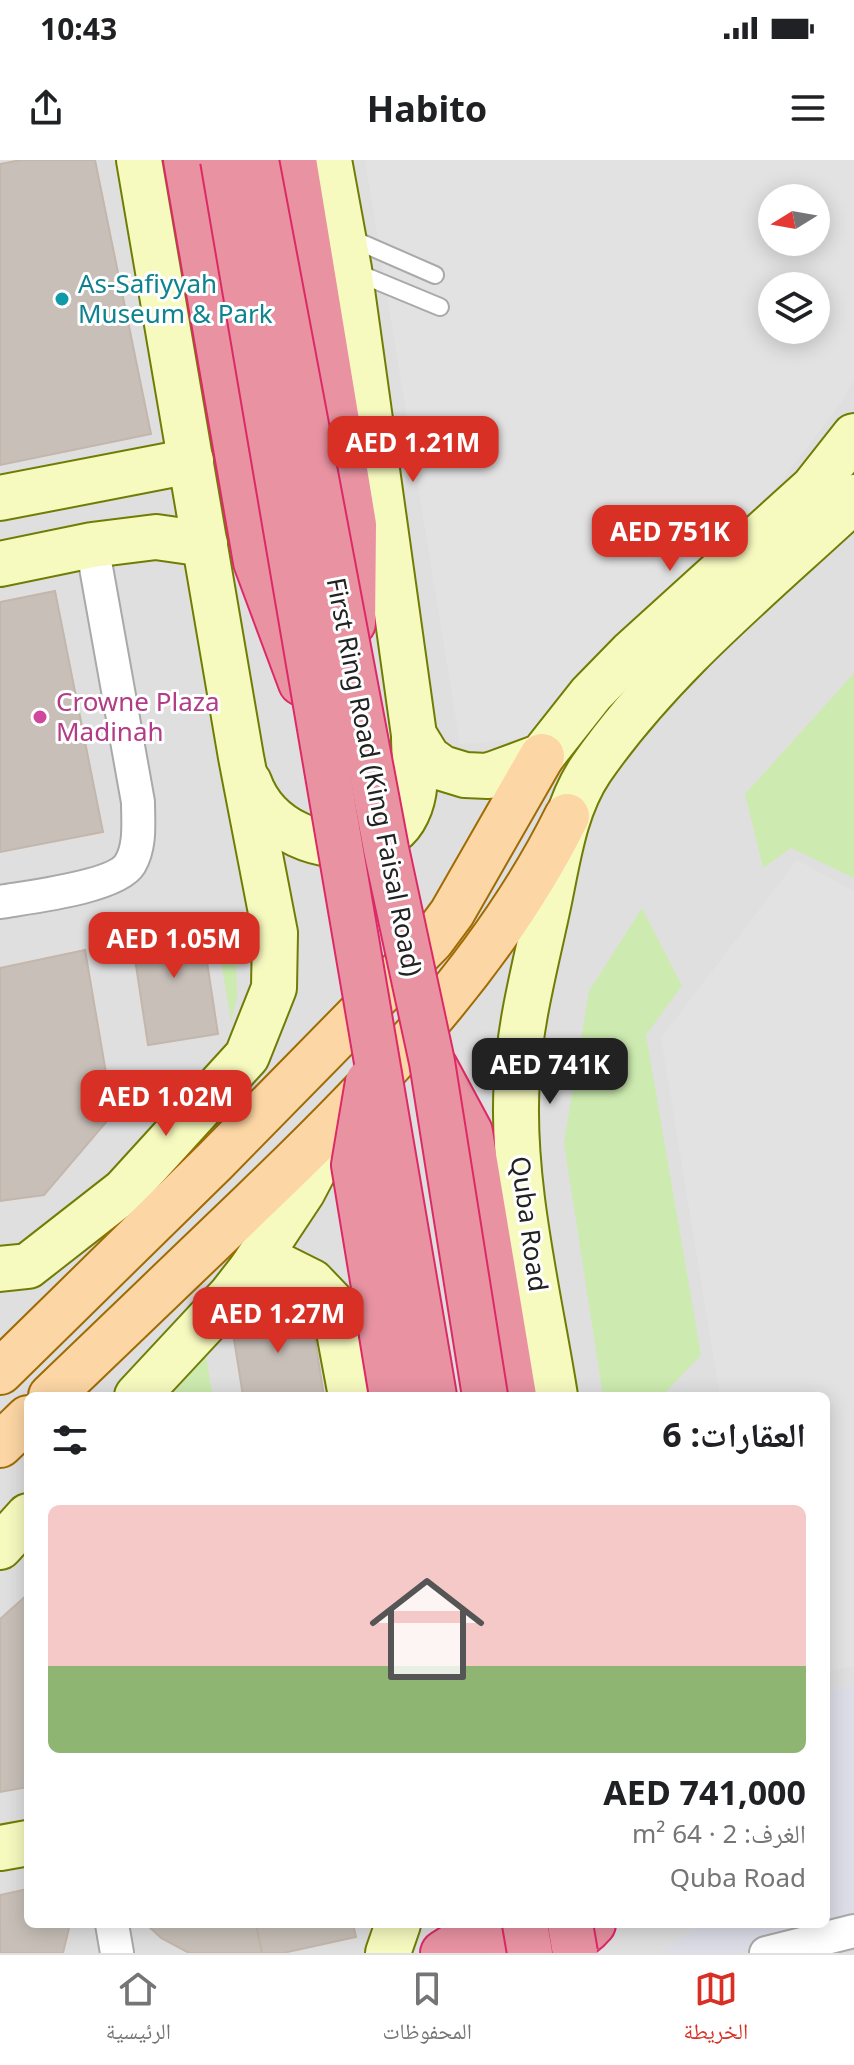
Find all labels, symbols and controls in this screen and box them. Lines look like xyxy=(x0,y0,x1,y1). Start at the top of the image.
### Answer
text: 10:43 xyxy=(40,8,117,49)
text: Habito xyxy=(367,84,487,133)
icon: share xyxy=(24,86,68,130)
icon: menu xyxy=(786,86,830,130)
north arrow xyxy=(758,184,830,256)
map controls xyxy=(758,184,830,344)
place label: As-Safiyyah Museum & Park xyxy=(78,265,273,331)
button: layers xyxy=(758,272,830,344)
marker: As-Safiyyah Museum & Park xyxy=(53,290,71,308)
pin: AED 1.21M xyxy=(321,416,505,484)
text: AED 1.21M xyxy=(346,424,480,460)
pin: AED 751K xyxy=(587,505,753,573)
text: AED 751K xyxy=(610,513,730,549)
street label: First Ring Road (King Faisal Road) xyxy=(319,574,431,979)
place label: Crowne Plaza Madinah xyxy=(56,683,220,749)
marker: Crowne Plaza Madinah xyxy=(31,708,49,726)
pin: AED 1.05M xyxy=(82,912,266,980)
text: AED 1.05M xyxy=(107,920,241,956)
pin: AED 741K xyxy=(467,1038,633,1106)
text: AED 741K xyxy=(490,1046,610,1082)
pin: AED 1.02M xyxy=(74,1070,258,1138)
text: AED 1.02M xyxy=(99,1078,233,1114)
street label: Quba Road xyxy=(503,1154,557,1294)
pin: AED 1.27M xyxy=(186,1287,370,1355)
text: AED 1.27M xyxy=(211,1295,345,1331)
text: العقارات: 6 xyxy=(662,1411,806,1457)
icon: filters xyxy=(48,1418,92,1462)
icon: home xyxy=(355,1557,499,1701)
text: AED 741,000 xyxy=(603,1769,806,1815)
text: الغرف: 2 · 64 m² xyxy=(632,1815,806,1851)
text: Quba Road xyxy=(670,1859,806,1895)
tab: الرئيسية xyxy=(106,1967,171,2053)
tab: المحفوظات xyxy=(382,1967,472,2053)
tab: الخريطة xyxy=(683,1967,748,2053)

